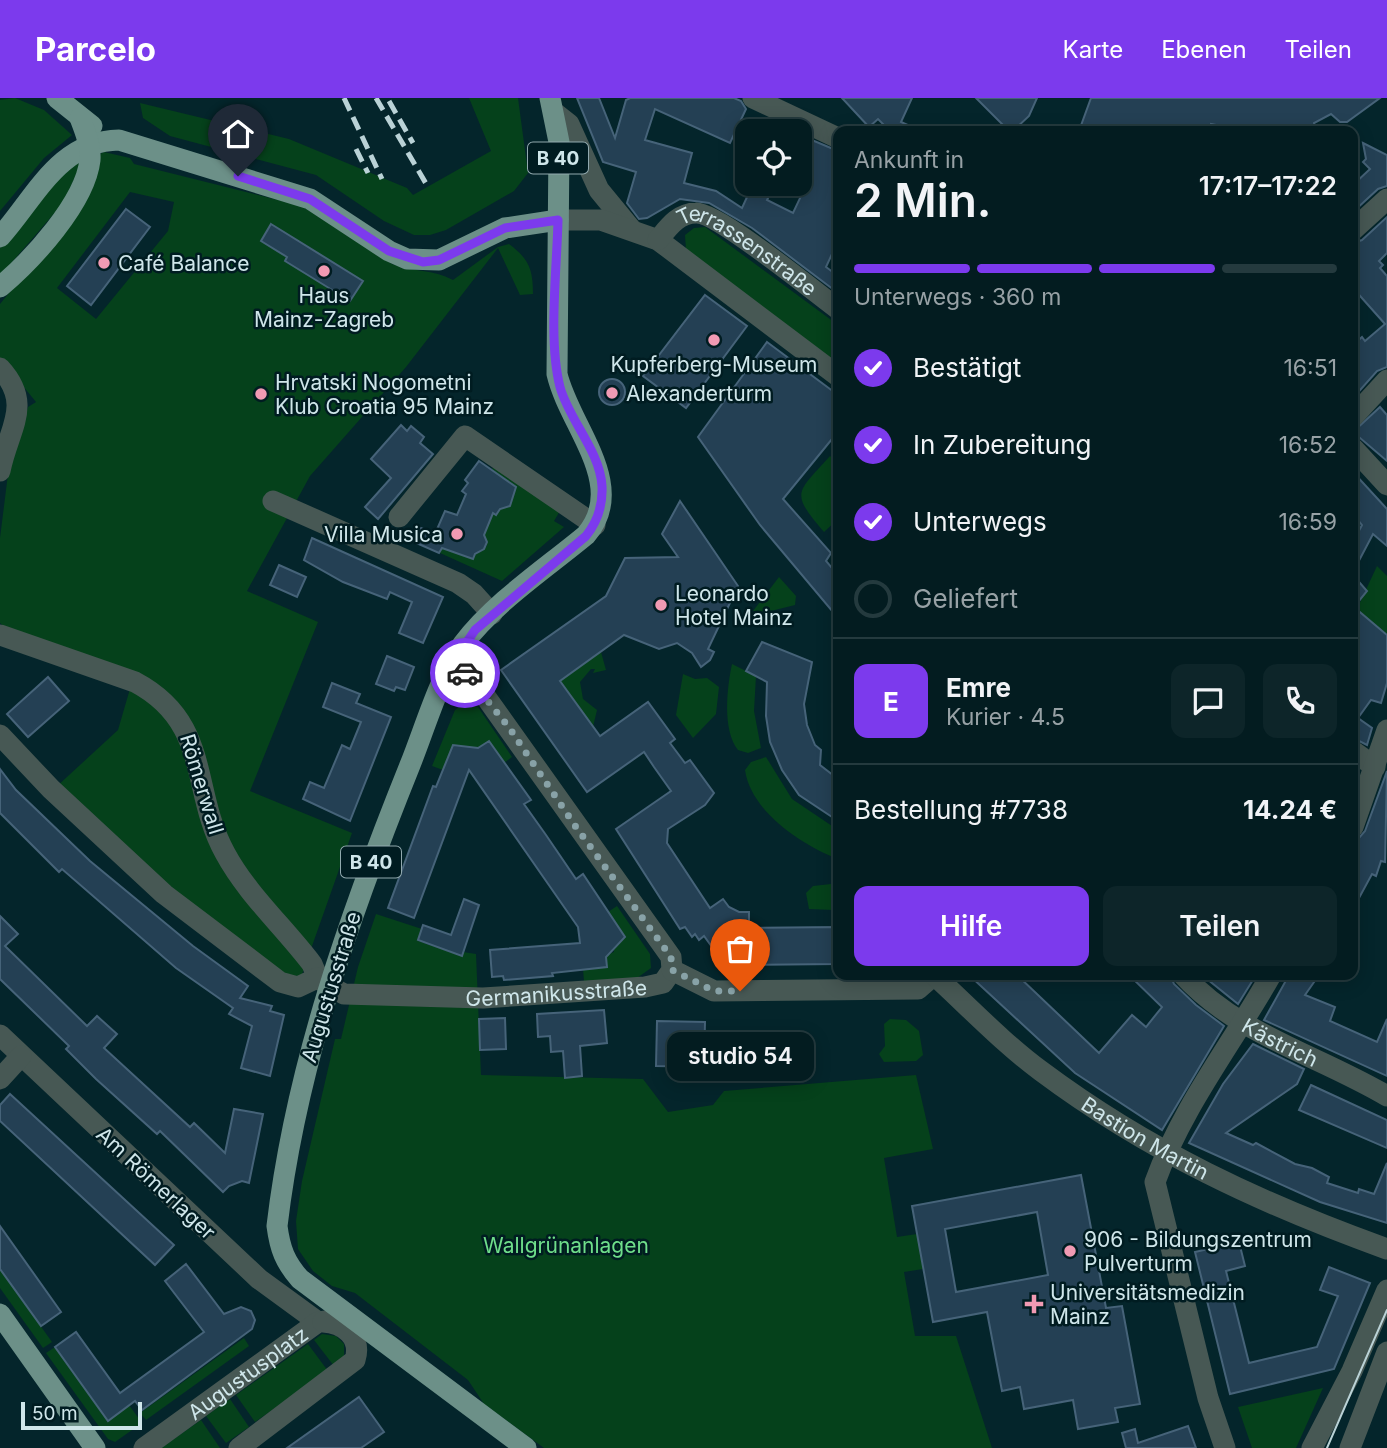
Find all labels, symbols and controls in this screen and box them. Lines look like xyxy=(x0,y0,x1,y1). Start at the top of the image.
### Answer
text: Parcelo xyxy=(35,29,156,69)
text: Karte xyxy=(1063,35,1123,64)
text: Ebenen xyxy=(1161,35,1247,64)
text: Teilen xyxy=(1285,35,1352,64)
pin xyxy=(208,104,268,176)
icon: home xyxy=(219,115,257,153)
map controls xyxy=(735,119,812,196)
button: locate xyxy=(735,119,812,196)
road number: B 40 xyxy=(528,142,588,174)
text: Ankunft in xyxy=(854,146,964,174)
text: 17:17–17:22 xyxy=(1199,170,1337,201)
text: 2 Min. xyxy=(854,172,992,228)
street label: Terrassenstraße xyxy=(672,200,822,301)
place label: Café Balance xyxy=(118,251,250,276)
marker: Café Balance xyxy=(96,255,112,271)
marker: Haus Mainz-Zagreb xyxy=(316,263,332,279)
place label: Haus Mainz-Zagreb xyxy=(254,283,394,332)
text: Unterwegs · 360 m xyxy=(854,283,1061,311)
marker: Kupferberg-Museum xyxy=(706,332,722,348)
icon: check xyxy=(854,349,892,387)
place label: Kupferberg-Museum xyxy=(610,352,818,377)
text: Bestätigt xyxy=(913,352,1021,383)
text: 16:51 xyxy=(1283,354,1337,382)
place label: Hrvatski Nogometni Klub Croatia 95 Mainz xyxy=(275,370,494,419)
place label: Alexanderturm xyxy=(626,381,772,406)
marker: Alexanderturm xyxy=(604,385,620,401)
marker: Hrvatski Nogometni Klub Croatia 95 Mainz xyxy=(253,386,269,402)
icon: check xyxy=(854,426,892,464)
text: In Zubereitung xyxy=(913,429,1091,460)
text: 16:52 xyxy=(1279,431,1337,459)
icon: check xyxy=(854,503,892,541)
text: Unterwegs xyxy=(913,506,1047,537)
text: 16:59 xyxy=(1279,508,1337,536)
place label: Villa Musica xyxy=(324,522,443,547)
marker: Villa Musica xyxy=(449,526,465,542)
place label: Leonardo Hotel Mainz xyxy=(675,581,793,630)
text: Geliefert xyxy=(913,583,1018,614)
marker: Leonardo Hotel Mainz xyxy=(653,597,669,613)
courier xyxy=(430,638,500,708)
icon: car xyxy=(446,654,484,692)
button: chat xyxy=(1171,664,1245,738)
button: phone xyxy=(1263,664,1337,738)
text: Emre xyxy=(946,672,1011,703)
text: E xyxy=(883,686,899,717)
text: Kurier · 4.5 xyxy=(946,703,1065,731)
street label: Römerwall xyxy=(175,731,229,837)
text: Bestellung #7738 xyxy=(854,794,1068,825)
text: 14.24 € xyxy=(1243,794,1337,825)
road number: B 40 xyxy=(341,846,401,877)
button: Hilfe xyxy=(854,886,1089,966)
button: Teilen xyxy=(1103,886,1337,966)
street label: Augustusstraße xyxy=(296,909,366,1065)
pin xyxy=(710,919,770,991)
icon: bag xyxy=(721,930,759,968)
street label: Germanikusstraße xyxy=(465,974,648,1011)
street label: Kästrich xyxy=(1238,1013,1322,1072)
callout: studio 54 xyxy=(666,1033,814,1082)
text: studio 54 xyxy=(688,1042,793,1070)
street label: Bastion Martin xyxy=(1077,1091,1213,1184)
street label: Am Römerlager xyxy=(91,1122,221,1245)
place label: 906 - Bildungszentrum Pulverturm xyxy=(1084,1227,1312,1276)
park label: Wallgrünanlagen xyxy=(483,1233,649,1258)
marker: 906 - Bildungszentrum Pulverturm xyxy=(1062,1243,1078,1259)
place label: Universitätsmedizin Mainz xyxy=(1050,1280,1245,1329)
marker: Universitätsmedizin Mainz xyxy=(1024,1294,1044,1314)
street label: Augustusplatz xyxy=(183,1321,312,1425)
scale bar xyxy=(21,1399,142,1431)
text: 50 m xyxy=(32,1402,78,1425)

